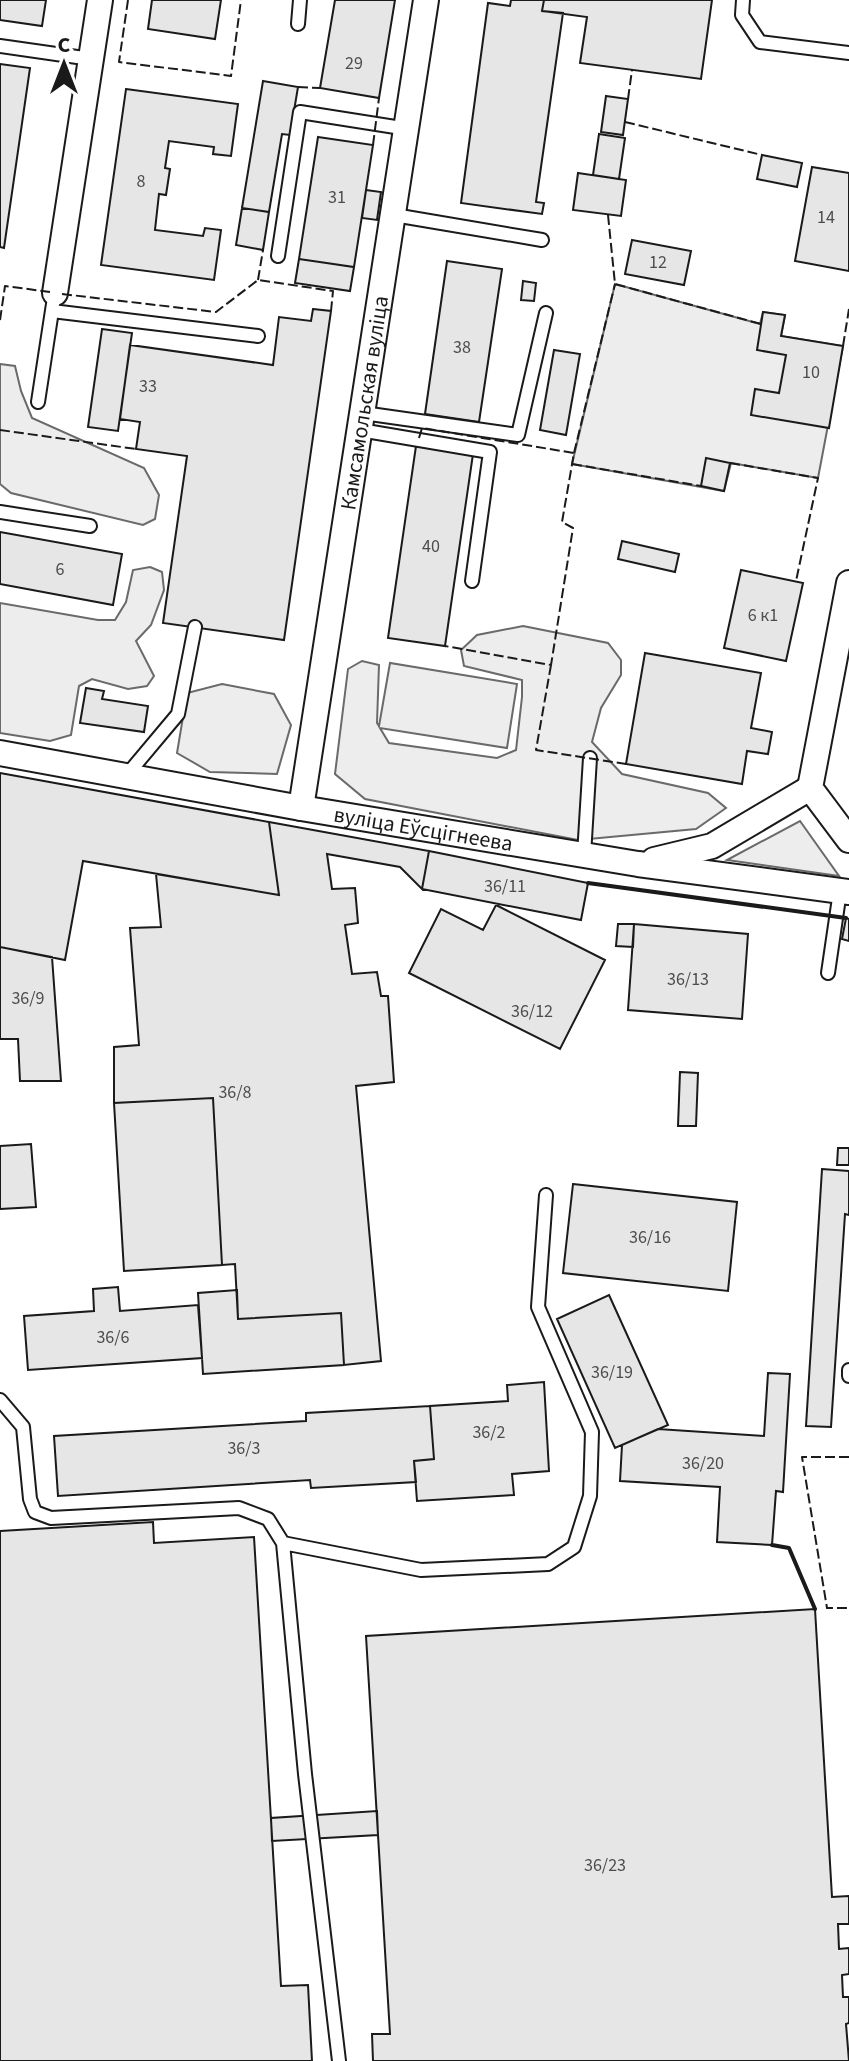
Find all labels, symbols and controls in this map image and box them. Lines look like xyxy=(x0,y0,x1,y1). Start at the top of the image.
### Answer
north arrow xyxy=(24,24,104,104)
text: С xyxy=(58,29,71,61)
house number: 29 xyxy=(345,51,363,76)
house number: 8 xyxy=(137,169,146,194)
house number: 31 xyxy=(328,185,346,210)
house number: 14 xyxy=(817,205,835,230)
house number: 12 xyxy=(649,250,667,275)
street label: Камсамольская вуліца xyxy=(332,294,397,512)
house number: 38 xyxy=(453,335,471,360)
house number: 10 xyxy=(802,360,820,385)
house number: 33 xyxy=(139,374,157,399)
house number: 40 xyxy=(422,534,440,559)
house number: 6 xyxy=(56,557,65,582)
house number: 6 к1 xyxy=(748,603,778,628)
street label: вуліца Еўсцігнеева xyxy=(331,799,515,860)
house number: 36/11 xyxy=(484,874,526,899)
house number: 36/13 xyxy=(667,967,709,992)
house number: 36/9 xyxy=(11,986,45,1011)
house number: 36/12 xyxy=(511,999,553,1024)
house number: 36/8 xyxy=(218,1080,252,1105)
house number: 36/16 xyxy=(629,1225,671,1250)
house number: 36/6 xyxy=(96,1325,130,1350)
house number: 36/19 xyxy=(591,1360,633,1385)
house number: 36/2 xyxy=(472,1420,506,1445)
house number: 36/3 xyxy=(227,1436,261,1461)
house number: 36/20 xyxy=(682,1451,724,1476)
house number: 36/23 xyxy=(584,1853,626,1878)

